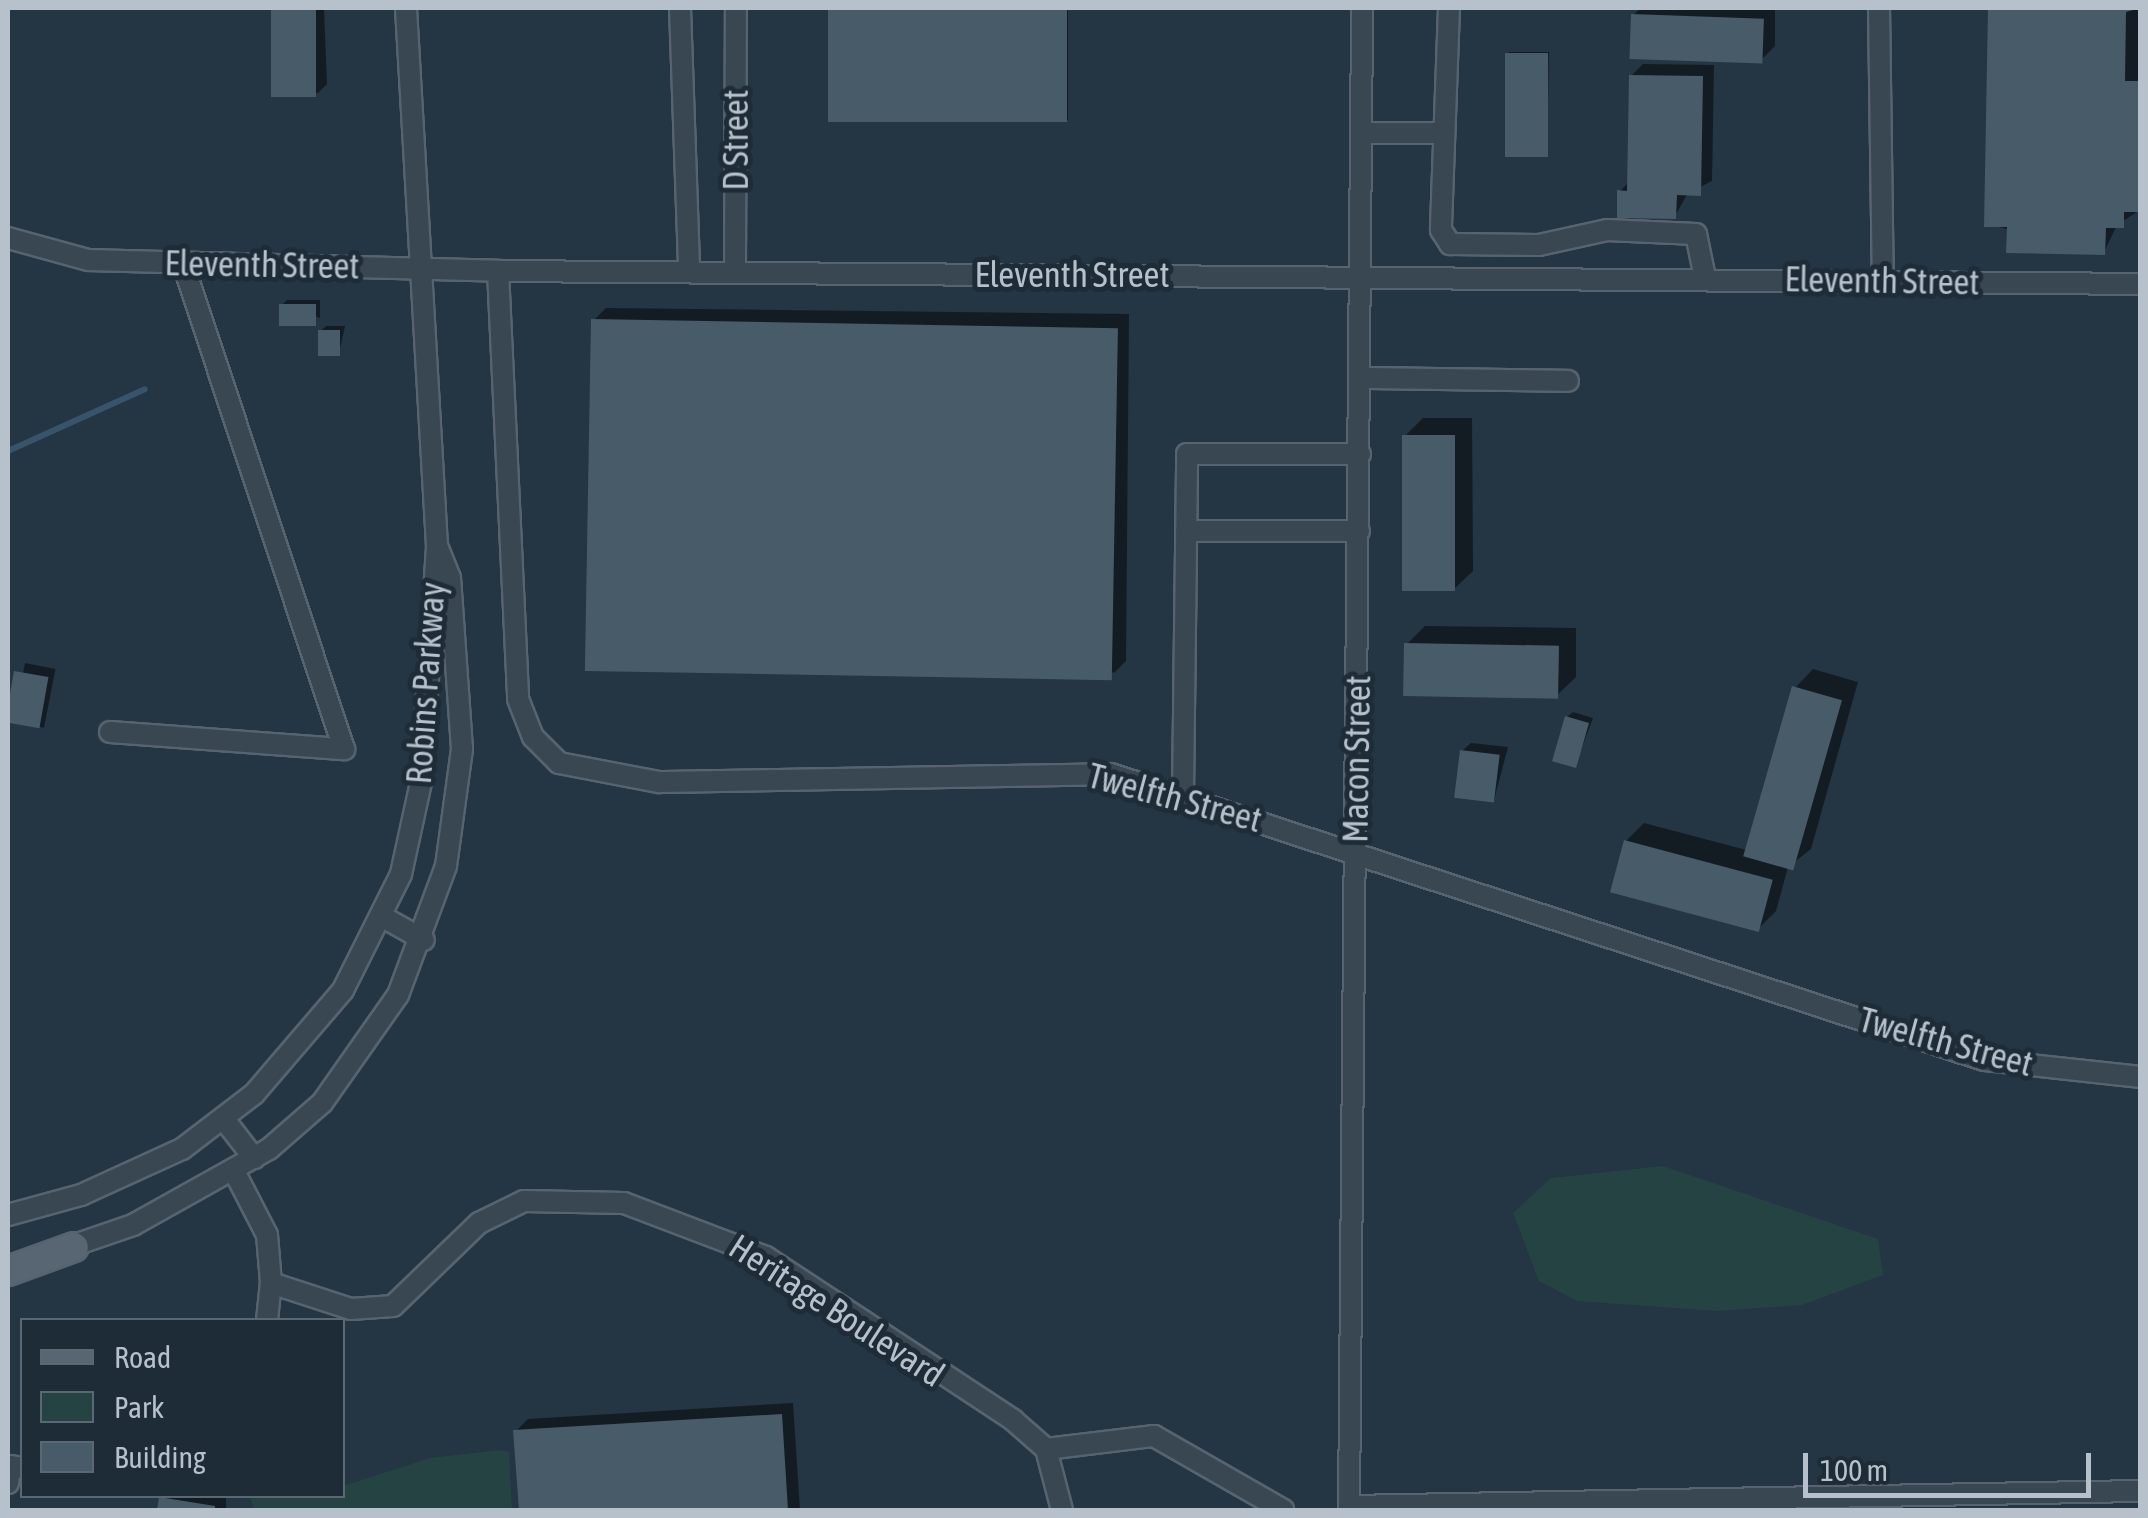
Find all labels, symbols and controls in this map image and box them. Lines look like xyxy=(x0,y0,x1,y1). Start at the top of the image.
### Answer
street label: D Street xyxy=(714,89,756,191)
street label: Eleventh Street xyxy=(164,241,360,287)
street label: Eleventh Street xyxy=(975,253,1169,295)
street label: Eleventh Street xyxy=(1784,257,1980,303)
street label: Robins Parkway xyxy=(397,581,453,785)
street label: Macon Street xyxy=(1334,675,1378,843)
street label: Twelfth Street xyxy=(1084,754,1266,840)
street label: Twelfth Street xyxy=(1855,998,2037,1084)
street label: Heritage Boulevard xyxy=(722,1225,952,1395)
legend xyxy=(20,1318,345,1498)
text: Road xyxy=(114,1340,171,1374)
text: Park xyxy=(114,1390,164,1424)
scale bar xyxy=(1808,1433,2096,1495)
text: Building xyxy=(114,1440,206,1474)
text: 100 m xyxy=(1820,1453,1888,1487)

